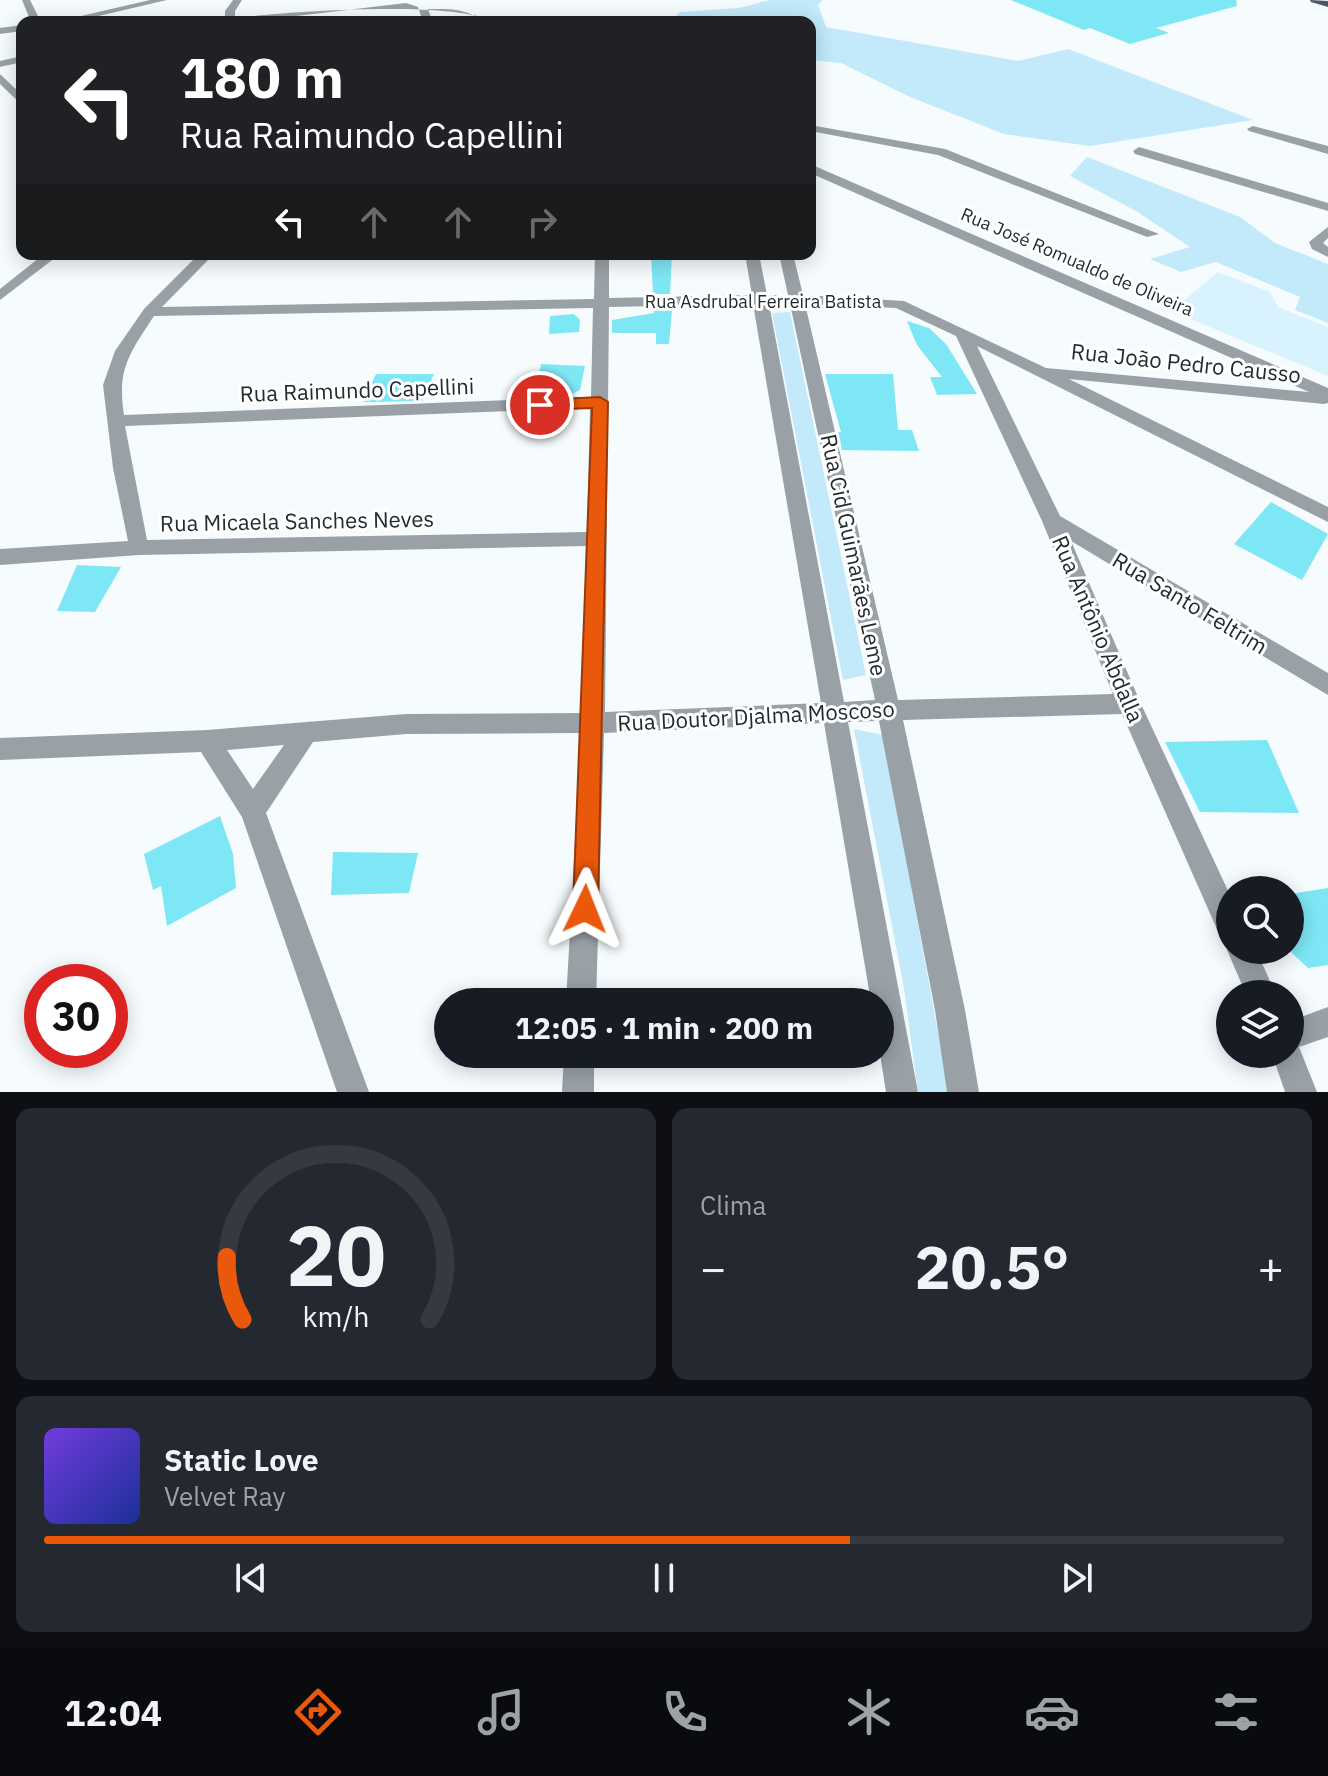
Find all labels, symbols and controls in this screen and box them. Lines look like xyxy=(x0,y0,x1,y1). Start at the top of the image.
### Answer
text: 180 m xyxy=(180,41,344,113)
icon: left xyxy=(48,48,152,152)
text: Rua Raimundo Capellini xyxy=(180,111,564,158)
icon: left xyxy=(268,200,312,244)
icon: ahead xyxy=(352,200,396,244)
icon: ahead xyxy=(436,200,480,244)
icon: right xyxy=(520,200,564,244)
street label: Rua José Romualdo de Oliveira xyxy=(958,202,1197,321)
street label: Rua Asdrubal Ferreira Batista xyxy=(645,290,882,313)
street label: Rua João Pedro Causso xyxy=(1070,336,1302,389)
street label: Rua Raimundo Capellini xyxy=(239,371,475,408)
pin xyxy=(506,371,574,439)
icon: arrive xyxy=(518,383,562,427)
street label: Rua Cid Guimarães Leme xyxy=(815,431,894,679)
street label: Rua Micaela Sanches Neves xyxy=(160,504,434,537)
street label: Rua Antônio Abdalla xyxy=(1046,531,1151,727)
street label: Rua Santo Feltrim xyxy=(1107,545,1273,660)
street label: Rua Doutor Djalma Moscoso xyxy=(617,694,895,737)
position arrow xyxy=(543,867,627,951)
map controls xyxy=(1216,876,1304,1068)
button: search xyxy=(1216,876,1304,964)
speed limit sign: 30 xyxy=(24,964,128,1068)
button: layers xyxy=(1216,980,1304,1068)
text: 12:05 · 1 min · 200 m xyxy=(515,1008,813,1047)
text: Clima xyxy=(700,1188,766,1222)
text: 20 xyxy=(286,1201,386,1309)
text: 20.5° xyxy=(915,1227,1069,1306)
text: − xyxy=(700,1239,726,1296)
text: + xyxy=(1258,1239,1284,1296)
text: km/h xyxy=(302,1298,370,1335)
text: Static Love xyxy=(164,1440,319,1479)
text: Velvet Ray xyxy=(164,1479,285,1513)
icon: previous xyxy=(229,1556,273,1600)
icon: pause xyxy=(642,1556,686,1600)
icon: next xyxy=(1055,1556,1099,1600)
icon: directions xyxy=(290,1684,346,1740)
icon: music xyxy=(473,1684,529,1740)
icon: phone xyxy=(657,1684,713,1740)
icon: climate xyxy=(841,1684,897,1740)
icon: car xyxy=(1024,1684,1080,1740)
icon: filters xyxy=(1208,1684,1264,1740)
text: 12:04 xyxy=(64,1689,162,1736)

